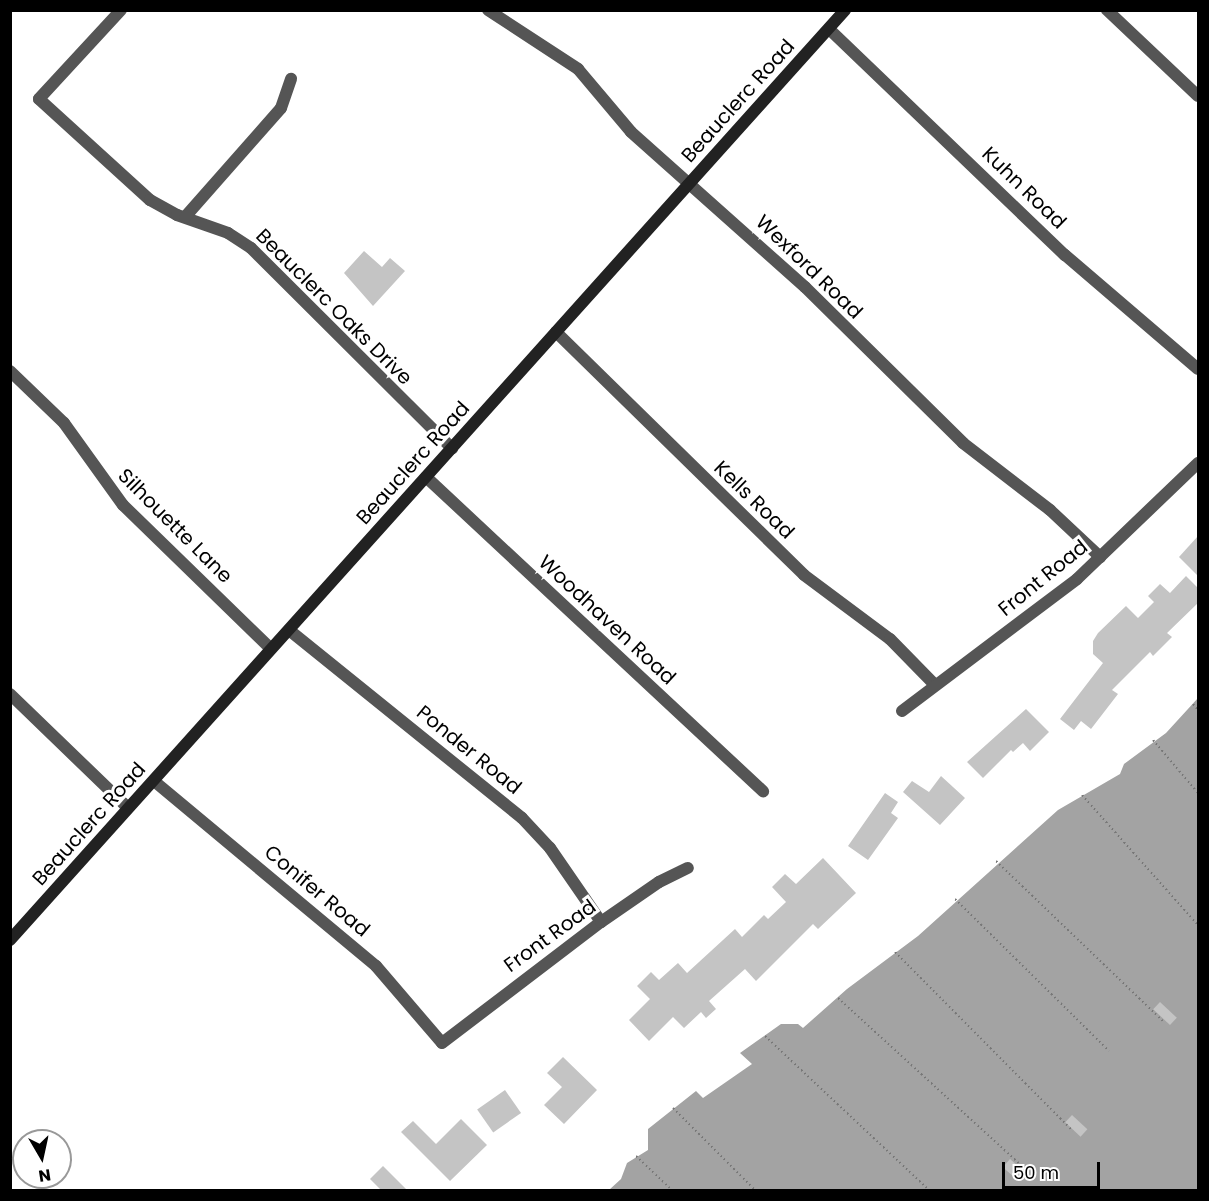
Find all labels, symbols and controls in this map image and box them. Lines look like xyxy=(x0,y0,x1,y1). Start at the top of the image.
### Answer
street label: Beauclerc Road xyxy=(676,34,800,168)
street label: Kuhn Road xyxy=(977,142,1071,234)
street label: Wexford Road xyxy=(751,210,867,324)
street label: Beauclerc Oaks Drive xyxy=(251,224,417,390)
street label: Beauclerc Road xyxy=(351,396,475,530)
street label: Kells Road xyxy=(709,456,799,544)
street label: Silhouette Lane xyxy=(113,464,237,588)
street label: Front Road xyxy=(994,535,1092,621)
street label: Woodhaven Road xyxy=(533,550,681,690)
street label: Ponder Road xyxy=(412,700,526,800)
street label: Beauclerc Road xyxy=(27,757,151,891)
street label: Conifer Road xyxy=(260,840,374,942)
street label: Front Road xyxy=(499,895,601,977)
north arrow xyxy=(12,1129,72,1189)
scale bar xyxy=(1005,1150,1102,1188)
text: 50 m xyxy=(1013,1160,1059,1185)
text: N xyxy=(37,1163,52,1188)

